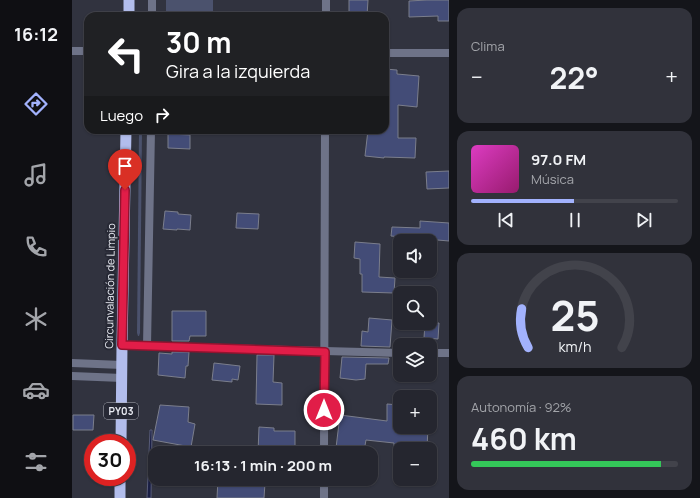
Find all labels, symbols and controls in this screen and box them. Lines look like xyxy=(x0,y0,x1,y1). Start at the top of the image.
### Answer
text: 16:12 xyxy=(14,22,58,46)
text: 30 m xyxy=(166,23,231,61)
icon: left xyxy=(100,28,152,80)
text: Clima xyxy=(471,37,505,55)
text: 22° xyxy=(549,57,599,98)
text: Gira a la izquierda xyxy=(166,59,310,83)
text: − xyxy=(471,62,483,92)
text: + xyxy=(665,62,678,92)
icon: directions xyxy=(22,90,50,118)
icon: right xyxy=(151,104,173,126)
text: Luego xyxy=(100,105,143,126)
pin xyxy=(108,149,142,190)
text: 97.0 FM xyxy=(531,149,586,170)
icon: arrive xyxy=(114,155,136,177)
icon: music xyxy=(22,161,50,189)
text: Música xyxy=(531,170,574,188)
icon: previous xyxy=(495,209,517,231)
icon: pause xyxy=(564,209,586,231)
icon: next xyxy=(633,209,655,231)
street label: Circunvalación de Limpio xyxy=(101,223,118,349)
icon: phone xyxy=(22,233,50,261)
map controls xyxy=(393,234,437,486)
button: sound xyxy=(393,234,437,278)
button: search xyxy=(393,286,437,330)
text: 25 xyxy=(550,287,599,343)
icon: climate xyxy=(22,305,50,333)
text: km/h xyxy=(558,337,591,356)
button: layers xyxy=(393,338,437,382)
icon: car xyxy=(22,376,50,404)
position arrow xyxy=(303,389,345,431)
button: + xyxy=(393,390,437,434)
text: Autonomía · 92% xyxy=(471,398,572,416)
road number: PY03 xyxy=(104,403,138,419)
text: 460 km xyxy=(471,418,577,459)
speed limit sign: 30 xyxy=(84,434,136,486)
button: − xyxy=(393,442,437,486)
icon: filters xyxy=(22,448,50,476)
text: 16:13 · 1 min · 200 m xyxy=(194,455,332,476)

